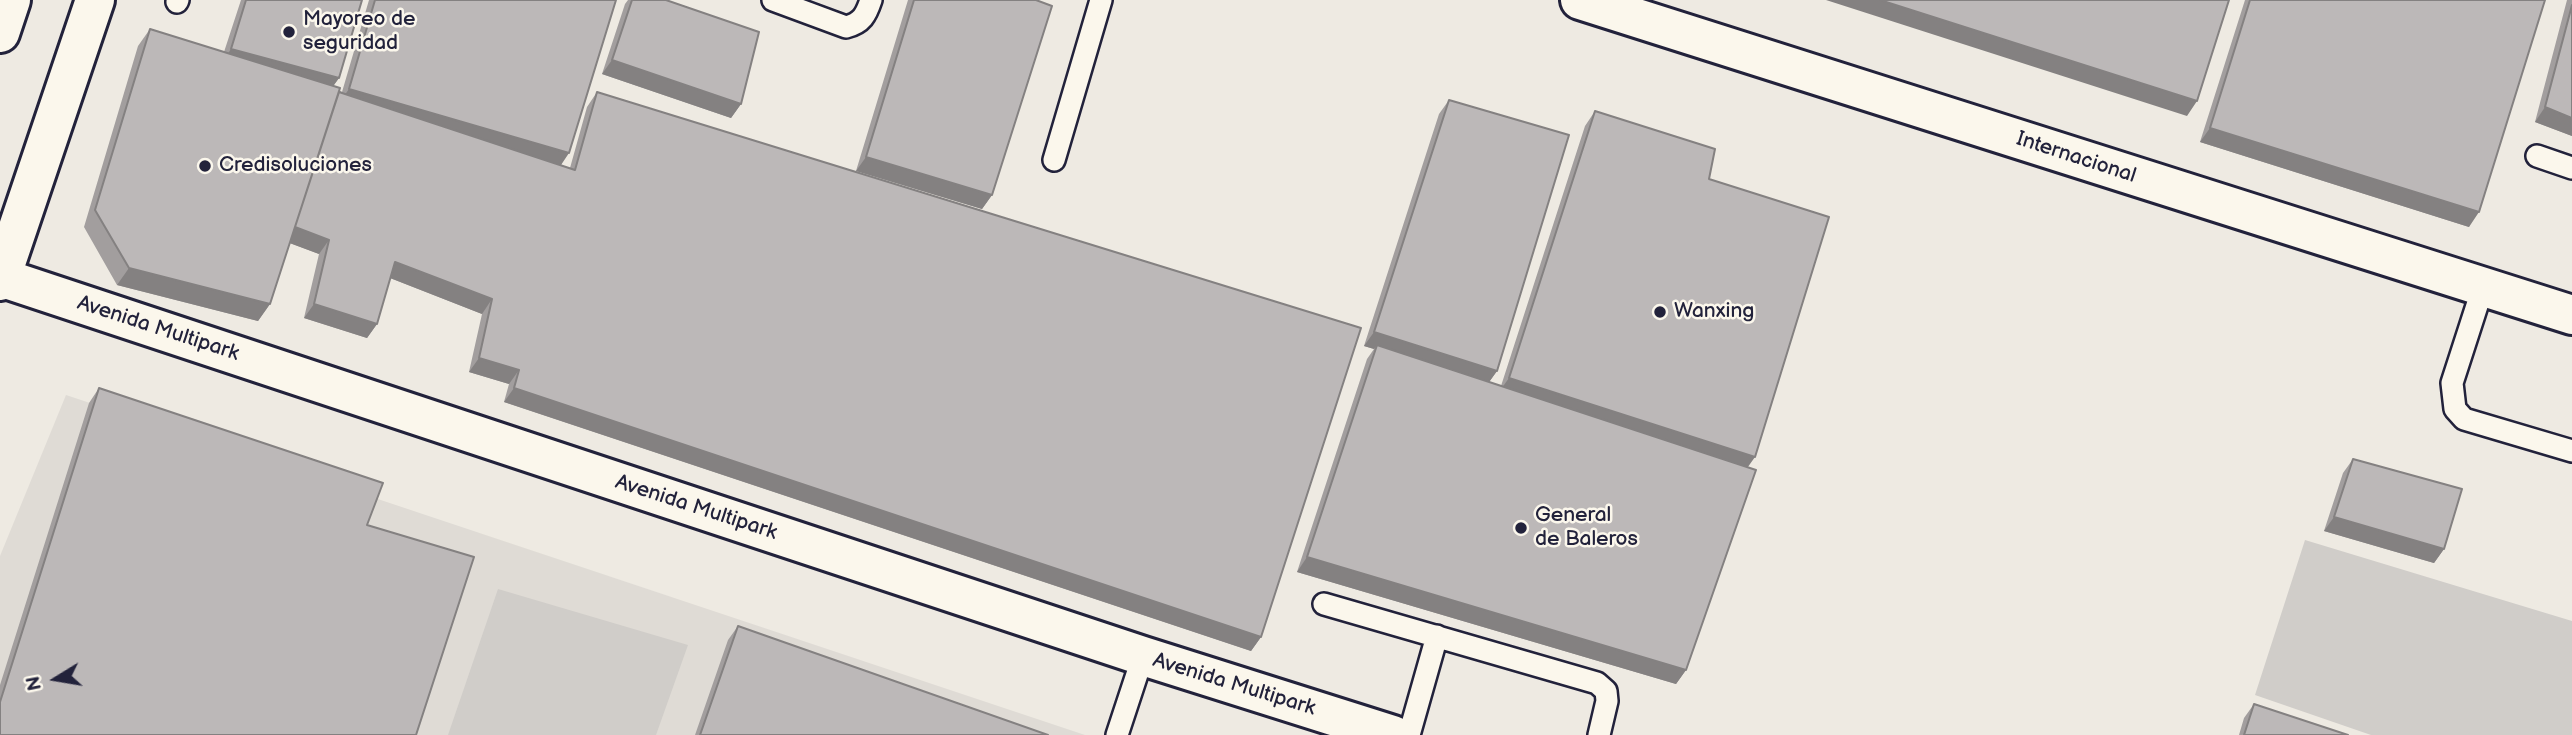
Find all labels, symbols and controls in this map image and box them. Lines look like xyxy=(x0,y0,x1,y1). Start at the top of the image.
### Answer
place label: Mayoreo de seguridad xyxy=(303,7,416,57)
marker: Mayoreo de seguridad xyxy=(281,24,297,40)
street label: Internacional xyxy=(2013,127,2139,189)
place label: Credisoluciones xyxy=(219,153,372,179)
marker: Credisoluciones xyxy=(197,158,213,174)
street label: Avenida Multipark xyxy=(74,291,242,367)
place label: Wanxing xyxy=(1674,299,1754,325)
marker: Wanxing xyxy=(1652,304,1668,320)
street label: Avenida Multipark xyxy=(612,470,780,546)
place label: General de Baleros xyxy=(1535,503,1638,553)
marker: General de Baleros xyxy=(1513,520,1529,536)
north arrow xyxy=(21,644,91,714)
street label: Avenida Multipark xyxy=(1150,648,1318,722)
text: N xyxy=(22,674,48,692)

